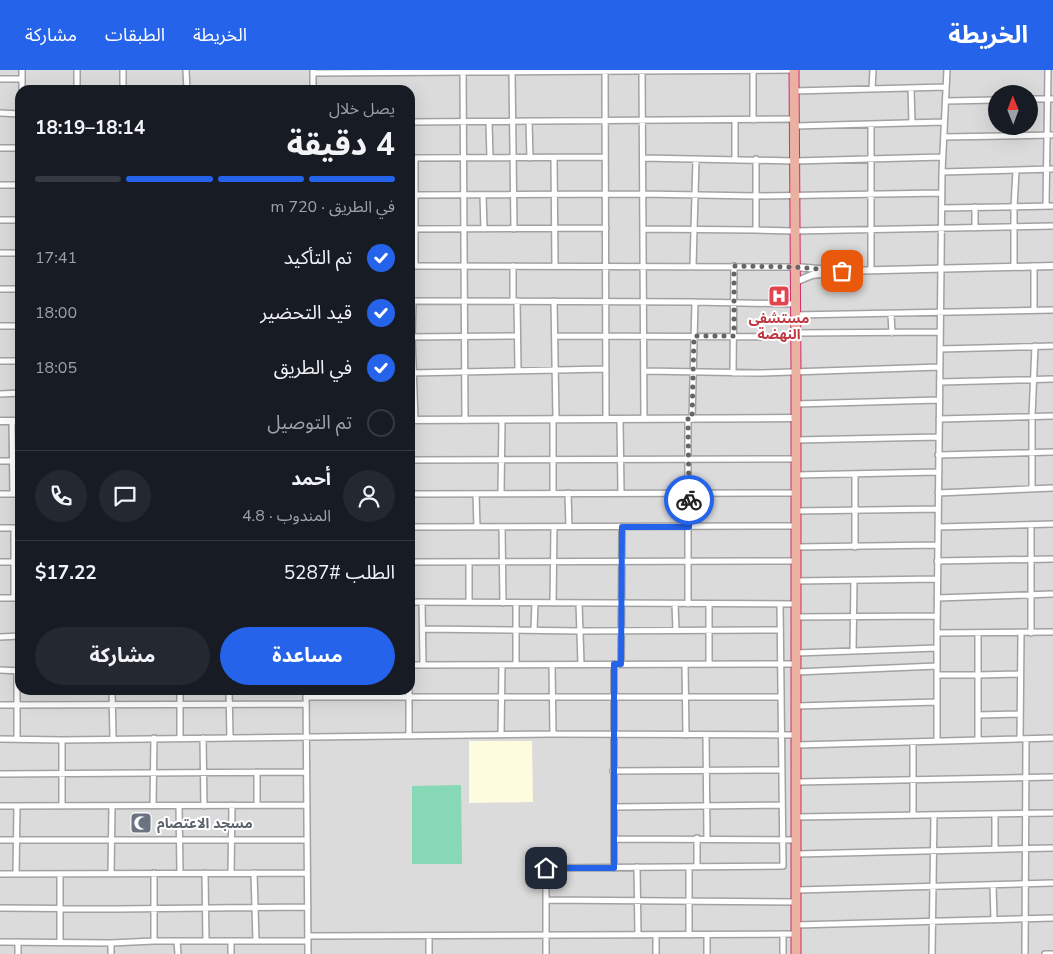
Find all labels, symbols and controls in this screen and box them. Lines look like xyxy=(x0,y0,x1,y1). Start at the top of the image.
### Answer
text: الخريطة xyxy=(948,19,1028,51)
text: مشاركة xyxy=(25,23,77,47)
text: الطبقات xyxy=(105,23,165,47)
text: الخريطة xyxy=(193,23,247,47)
north arrow xyxy=(988,85,1038,135)
map controls xyxy=(988,85,1038,135)
text: يصل خلال xyxy=(329,98,395,120)
text: 18:14–18:19 xyxy=(35,115,145,141)
text: 4 دقيقة xyxy=(287,123,395,166)
text: في الطريق · 720 m xyxy=(271,196,395,218)
icon: check xyxy=(367,244,395,272)
text: تم التأكيد xyxy=(284,245,352,271)
text: 17:41 xyxy=(35,247,77,269)
pin xyxy=(821,250,863,292)
icon: bag xyxy=(828,257,856,285)
hospital icon: مستشفى النهضة xyxy=(767,284,791,308)
icon: check xyxy=(367,299,395,327)
text: قيد التحضير xyxy=(260,300,352,326)
text: 18:00 xyxy=(35,302,77,324)
place label: مستشفى النهضة xyxy=(748,309,810,344)
icon: check xyxy=(367,354,395,382)
text: في الطريق xyxy=(274,355,352,381)
text: 18:05 xyxy=(35,357,77,379)
text: تم التوصيل xyxy=(267,410,352,436)
text: أحمد xyxy=(291,466,331,492)
button: phone xyxy=(35,470,87,522)
button: chat xyxy=(99,470,151,522)
button: person xyxy=(343,470,395,522)
courier xyxy=(664,475,714,525)
icon: bike xyxy=(675,486,703,514)
text: المندوب · 4.8 xyxy=(242,505,331,527)
text: $17.22 xyxy=(35,560,97,586)
text: الطلب #5287 xyxy=(284,560,395,586)
button: مشاركة xyxy=(35,627,210,685)
button: مساعدة xyxy=(220,627,395,685)
mosque icon: مسجد الاعتصام xyxy=(129,811,153,835)
place label: مسجد الاعتصام xyxy=(157,814,253,834)
pin xyxy=(525,847,567,889)
icon: home xyxy=(532,854,560,882)

